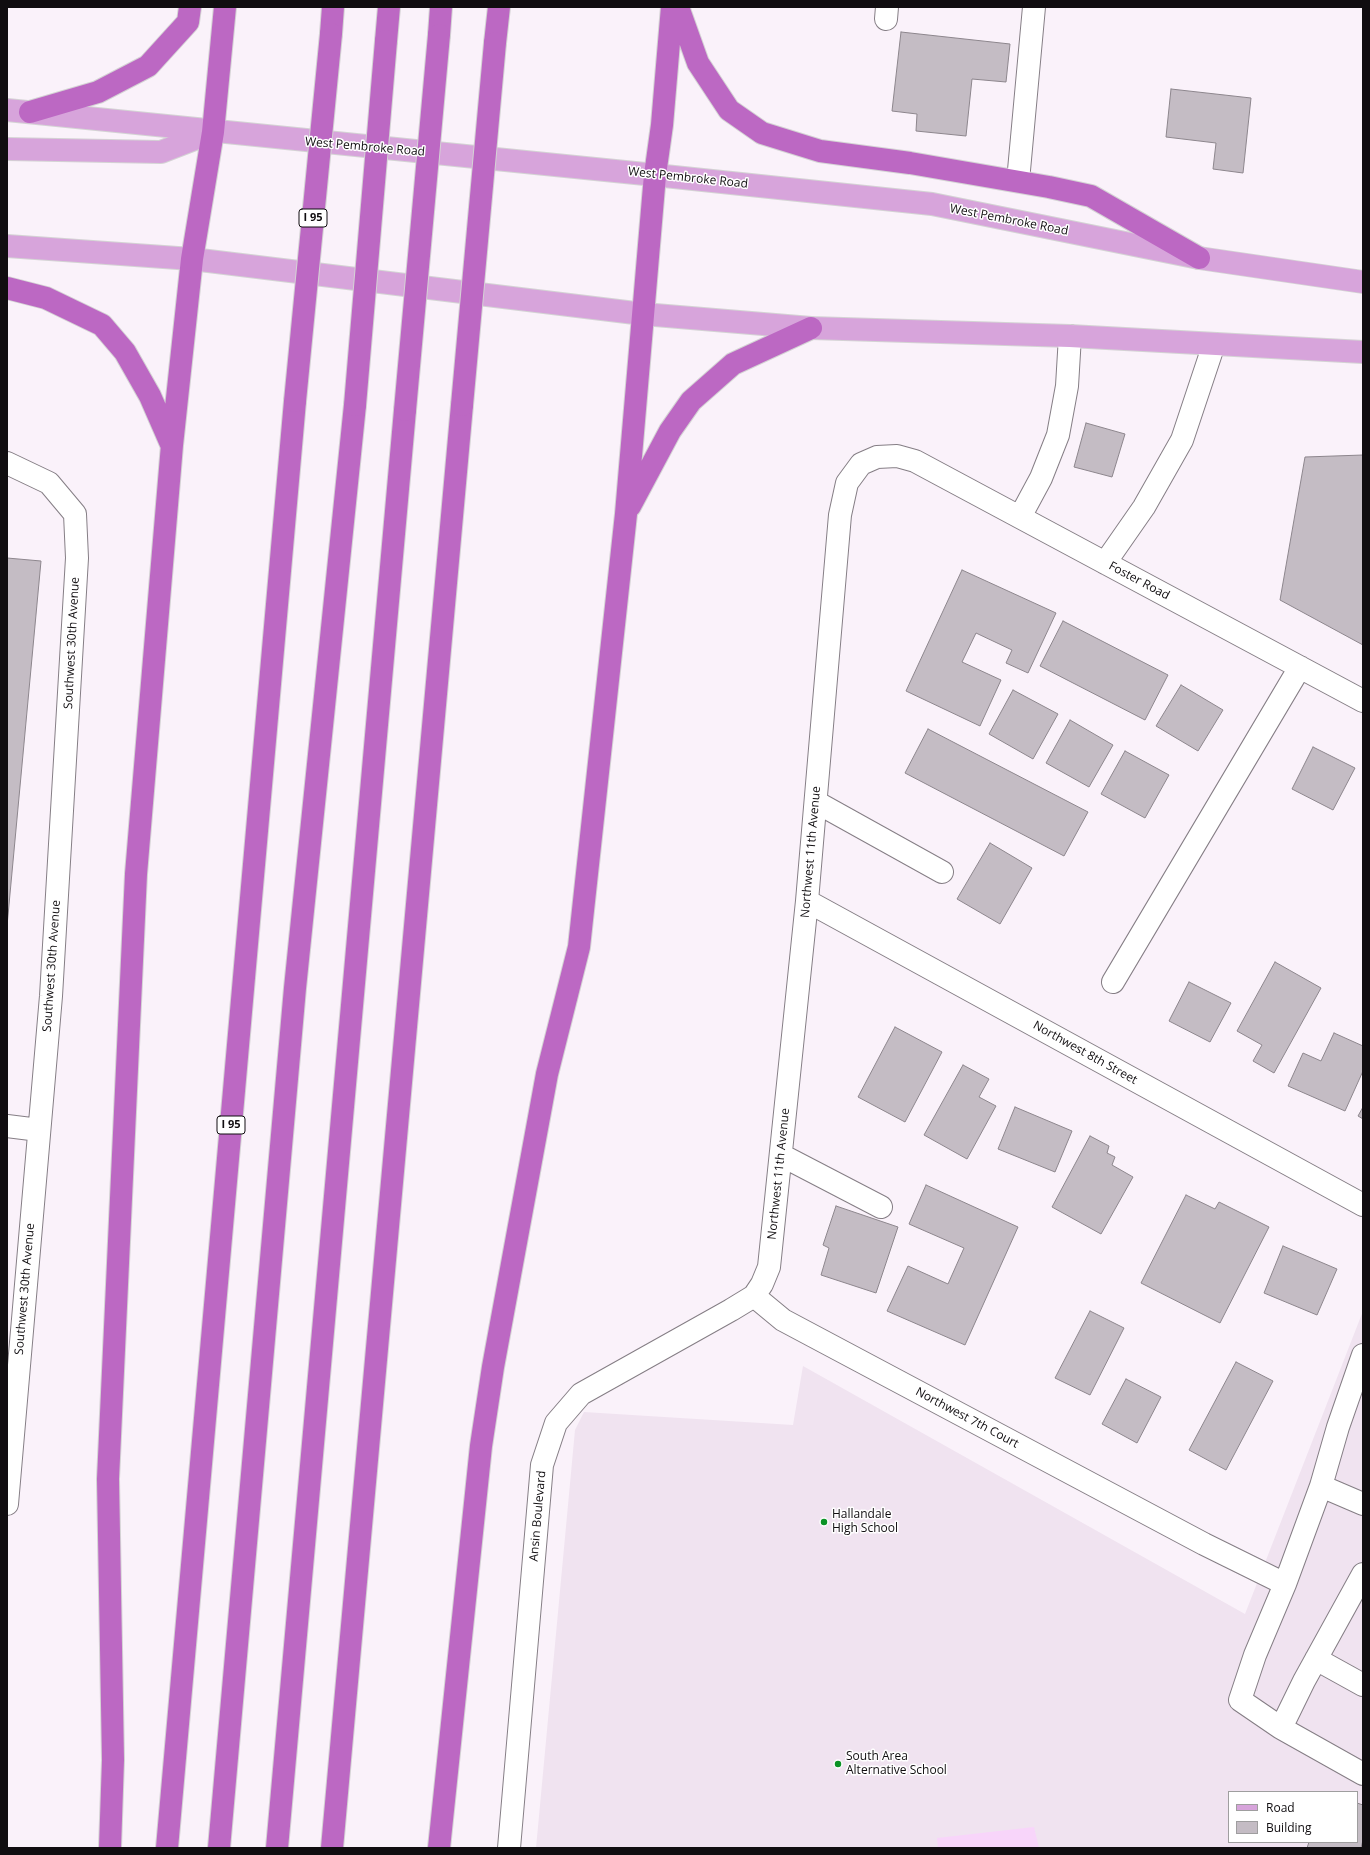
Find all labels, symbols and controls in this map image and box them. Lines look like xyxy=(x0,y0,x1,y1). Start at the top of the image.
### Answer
street label: West Pembroke Road xyxy=(304,135,426,159)
street label: West Pembroke Road xyxy=(627,165,749,191)
street label: West Pembroke Road xyxy=(949,201,1069,239)
road number: I 95 xyxy=(299,209,327,227)
street label: Foster Road xyxy=(1106,559,1172,603)
street label: Southwest 30th Avenue xyxy=(61,577,83,709)
street label: Northwest 11th Avenue xyxy=(798,786,824,918)
street label: Southwest 30th Avenue xyxy=(40,900,64,1032)
street label: Northwest 8th Street xyxy=(1030,1018,1140,1088)
street label: Northwest 11th Avenue xyxy=(765,1108,793,1240)
road number: I 95 xyxy=(217,1116,245,1134)
street label: Southwest 30th Avenue xyxy=(12,1223,38,1355)
street label: Northwest 7th Court xyxy=(913,1385,1021,1451)
street label: Ansin Boulevard xyxy=(527,1470,549,1562)
place label: Hallandale High School xyxy=(832,1508,898,1536)
marker: Hallandale High School xyxy=(819,1517,829,1527)
place label: South Area Alternative School xyxy=(846,1750,947,1778)
marker: South Area Alternative School xyxy=(833,1759,843,1769)
legend xyxy=(1228,1791,1358,1843)
text: Road xyxy=(1266,1799,1295,1816)
text: Building xyxy=(1266,1819,1311,1836)

